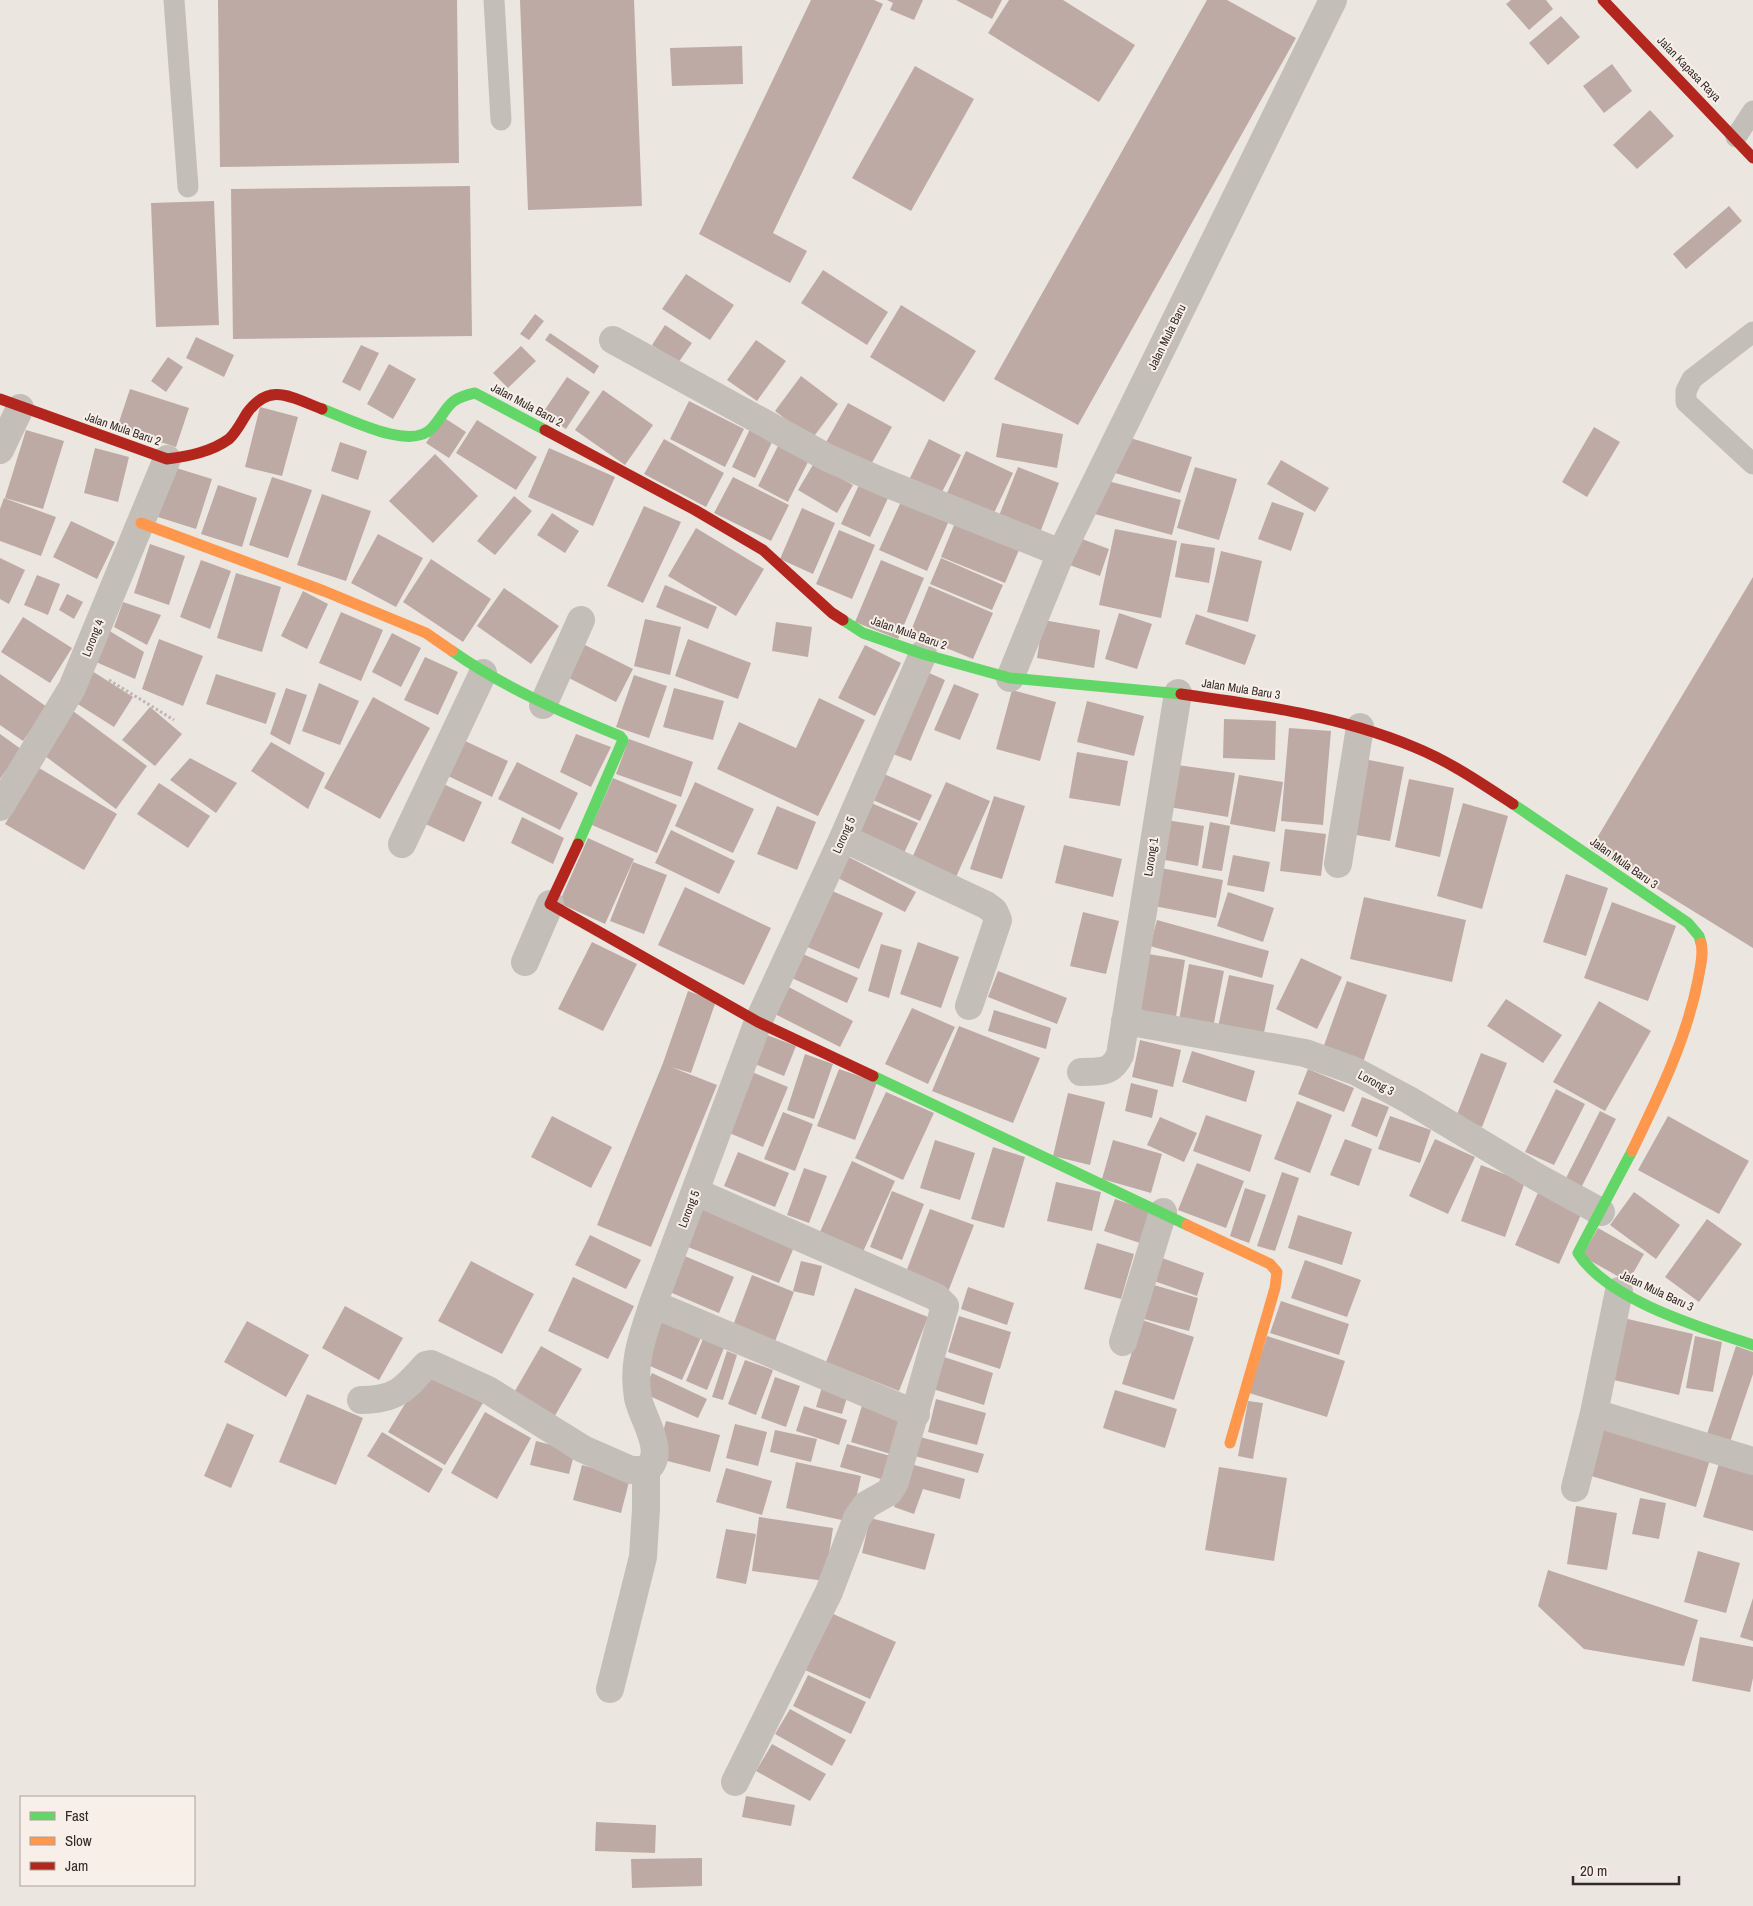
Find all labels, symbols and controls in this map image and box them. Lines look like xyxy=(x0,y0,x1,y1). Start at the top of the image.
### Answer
street label: Jalan Kapasa Raya xyxy=(1654,33,1725,106)
street label: Jalan Mula Baru xyxy=(1144,302,1190,372)
street label: Jalan Mula Baru 2 xyxy=(488,379,566,431)
street label: Jalan Mula Baru 2 xyxy=(83,409,163,449)
street label: Jalan Mula Baru 2 xyxy=(869,613,949,653)
street label: Lorong 4 xyxy=(78,617,108,659)
street label: Jalan Mula Baru 3 xyxy=(1201,675,1281,703)
street label: Lorong 5 xyxy=(829,814,859,856)
street label: Jalan Mula Baru 3 xyxy=(1587,834,1661,892)
street label: Lorong 1 xyxy=(1140,836,1162,877)
street label: Lorong 3 xyxy=(1355,1067,1397,1099)
street label: Lorong 5 xyxy=(675,1188,704,1230)
street label: Jalan Mula Baru 3 xyxy=(1618,1267,1696,1315)
legend xyxy=(20,1796,195,1886)
text: Fast xyxy=(65,1805,89,1826)
text: Slow xyxy=(65,1830,92,1851)
scale bar xyxy=(1573,1854,1679,1886)
text: Jam xyxy=(65,1855,88,1876)
text: 20 m xyxy=(1580,1860,1607,1881)

